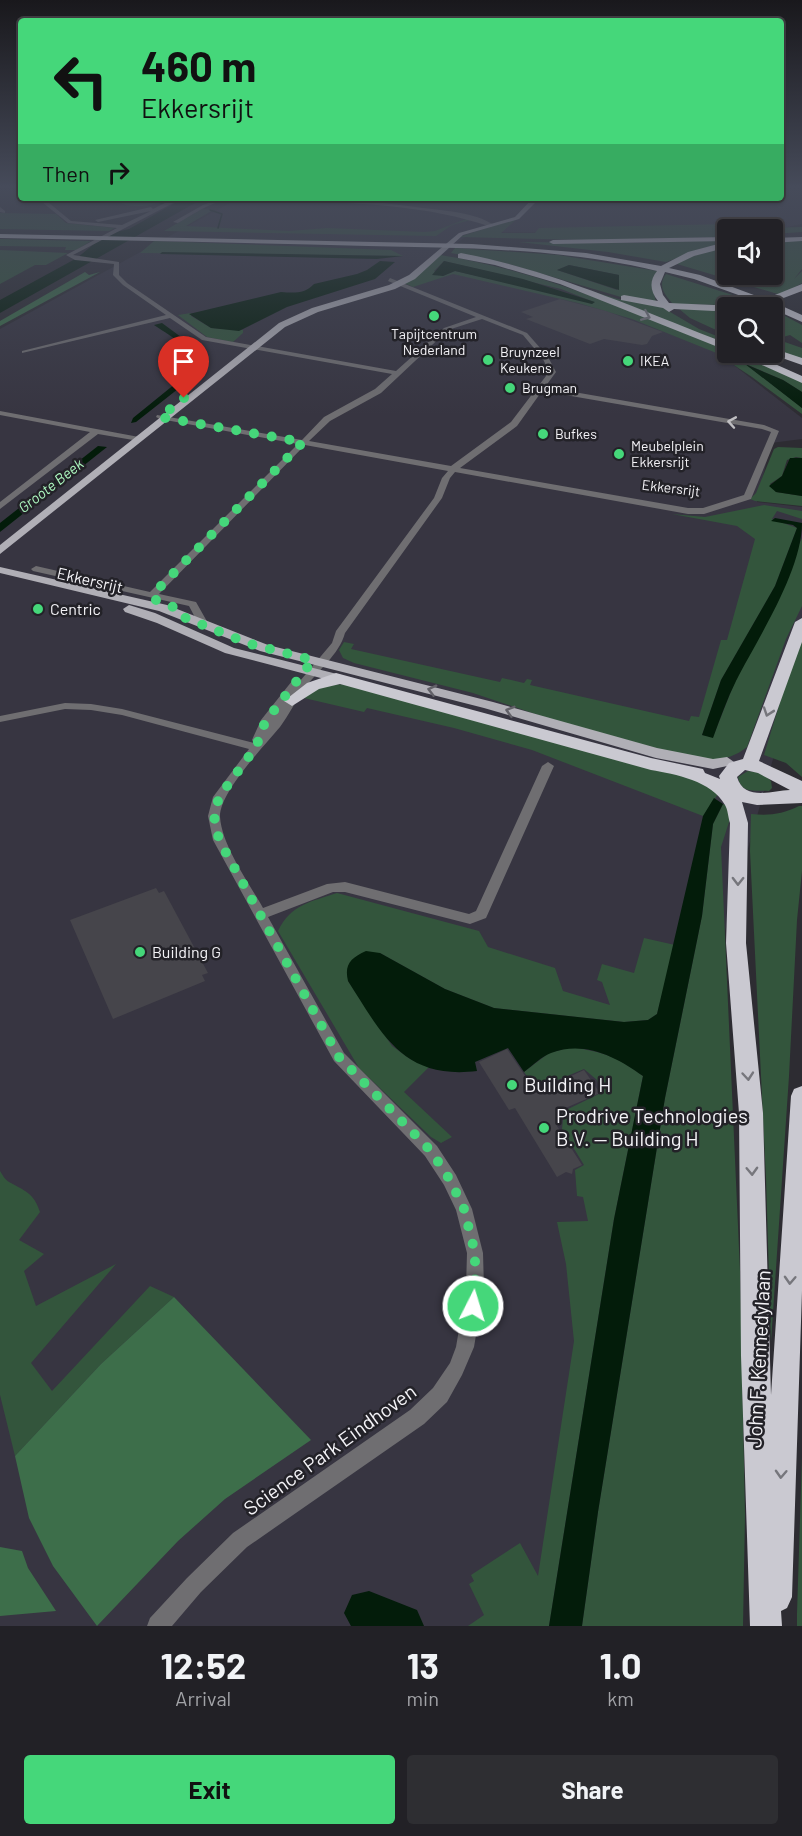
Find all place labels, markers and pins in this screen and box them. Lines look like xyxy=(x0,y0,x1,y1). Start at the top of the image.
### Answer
marker: Tapijtcentrum Nederland xyxy=(427,309,441,323)
place label: Tapijtcentrum Nederland xyxy=(391,325,477,358)
pin xyxy=(158,336,209,398)
place label: Bruynzeel Keukens xyxy=(500,343,560,376)
place label: IKEA xyxy=(640,352,670,369)
marker: Bruynzeel Keukens xyxy=(481,353,495,367)
marker: IKEA xyxy=(621,354,635,368)
place label: Brugman xyxy=(522,379,577,396)
marker: Brugman xyxy=(503,381,517,395)
place label: Bufkes xyxy=(555,425,597,442)
marker: Bufkes xyxy=(536,427,550,441)
place label: Meubelplein Ekkersrijt xyxy=(631,437,704,470)
marker: Meubelplein Ekkersrijt xyxy=(612,447,626,461)
place label: Centric xyxy=(50,599,101,618)
marker: Centric xyxy=(31,602,45,616)
place label: Building G xyxy=(152,942,221,961)
marker: Building G xyxy=(133,945,147,959)
place label: Building H xyxy=(524,1072,611,1096)
marker: Building H xyxy=(505,1078,519,1092)
place label: Prodrive Technologies B.V. — Building H xyxy=(556,1103,748,1150)
marker: Prodrive Technologies B.V. — Building H xyxy=(537,1121,551,1135)

